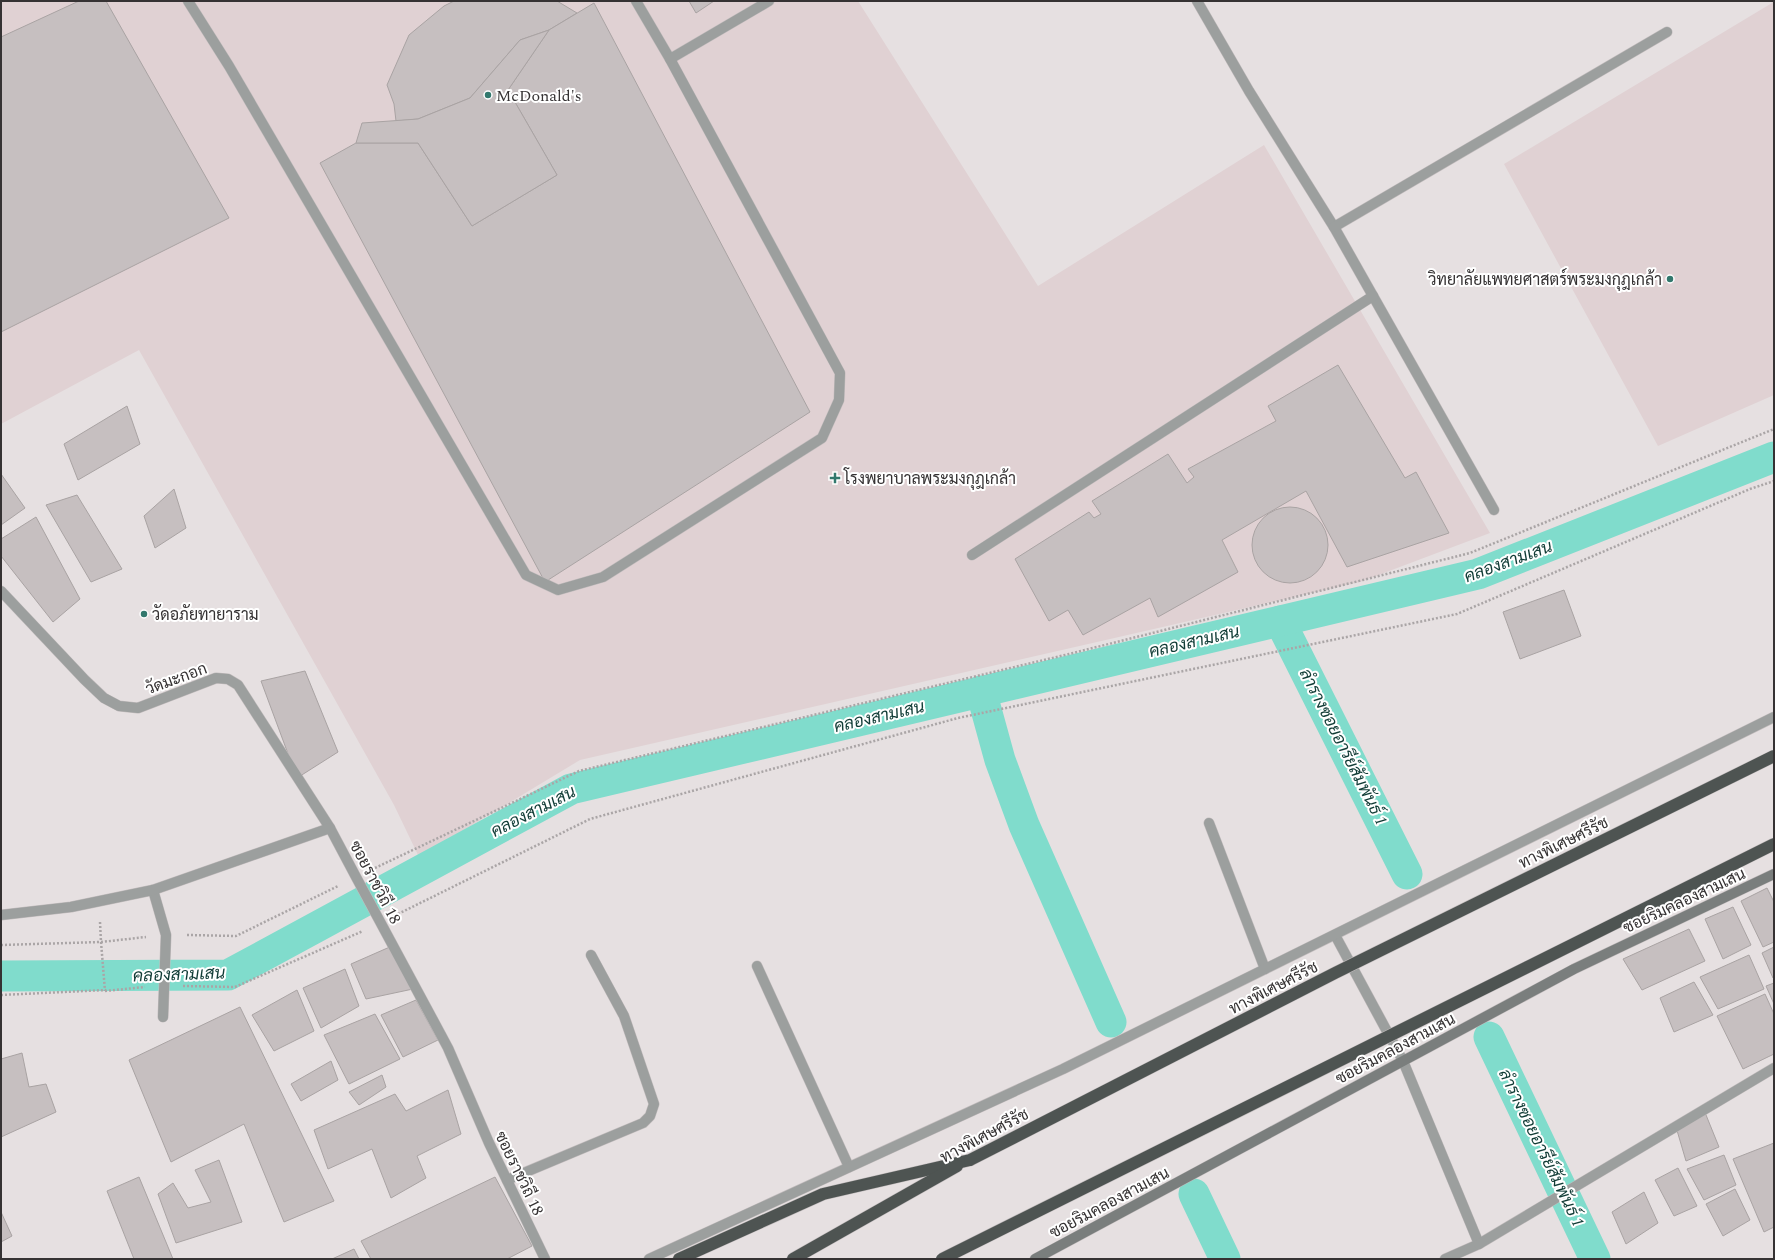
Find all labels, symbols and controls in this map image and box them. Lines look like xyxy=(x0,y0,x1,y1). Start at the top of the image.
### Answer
place label: McDonald's xyxy=(496,84,582,108)
marker: McDonald's xyxy=(483,90,493,100)
place label: วิทยาลัยแพทยศาสตร์พระมงกุฎเกล้า xyxy=(1427,267,1662,292)
marker: วิทยาลัยแพทยศาสตร์พระมงกุฎเกล้า xyxy=(1665,274,1675,284)
place label: โรงพยาบาลพระมงกุฎเกล้า xyxy=(843,467,1016,491)
marker: โรงพยาบาลพระมงกุฎเกล้า xyxy=(829,472,841,484)
water label: คลองสามเสน xyxy=(1461,534,1556,590)
place label: วัดอภัยทายาราม xyxy=(152,603,259,627)
marker: วัดอภัยทายาราม xyxy=(139,609,149,619)
water label: คลองสามเสน xyxy=(1146,619,1242,665)
street label: วัดมะกอก xyxy=(142,657,210,701)
water label: ลำรางซอยอารีย์สัมพันธ์ 1 xyxy=(1292,664,1394,831)
water label: คลองสามเสน xyxy=(831,694,927,740)
water label: คลองสามเสน xyxy=(486,779,581,844)
street label: ทางพิเศษศรีรัช xyxy=(1514,811,1612,875)
street label: ซอยราชวิถี 18 xyxy=(343,837,407,928)
street label: ซอยริมคลองสามเสน xyxy=(1619,862,1750,940)
street label: ทางพิเศษศรีรัช xyxy=(1225,955,1322,1021)
water label: คลองสามเสน xyxy=(132,960,226,990)
street label: ซอยริมคลองสามเสน xyxy=(1331,1007,1460,1091)
water label: ลำรางซอยอารีย์สัมพันธ์ 1 xyxy=(1491,1065,1591,1232)
street label: ทางพิเศษศรีรัช xyxy=(936,1102,1033,1169)
street label: ซอยราชวิถี 18 xyxy=(488,1127,550,1220)
street label: ซอยริมคลองสามเสน xyxy=(1045,1161,1174,1245)

